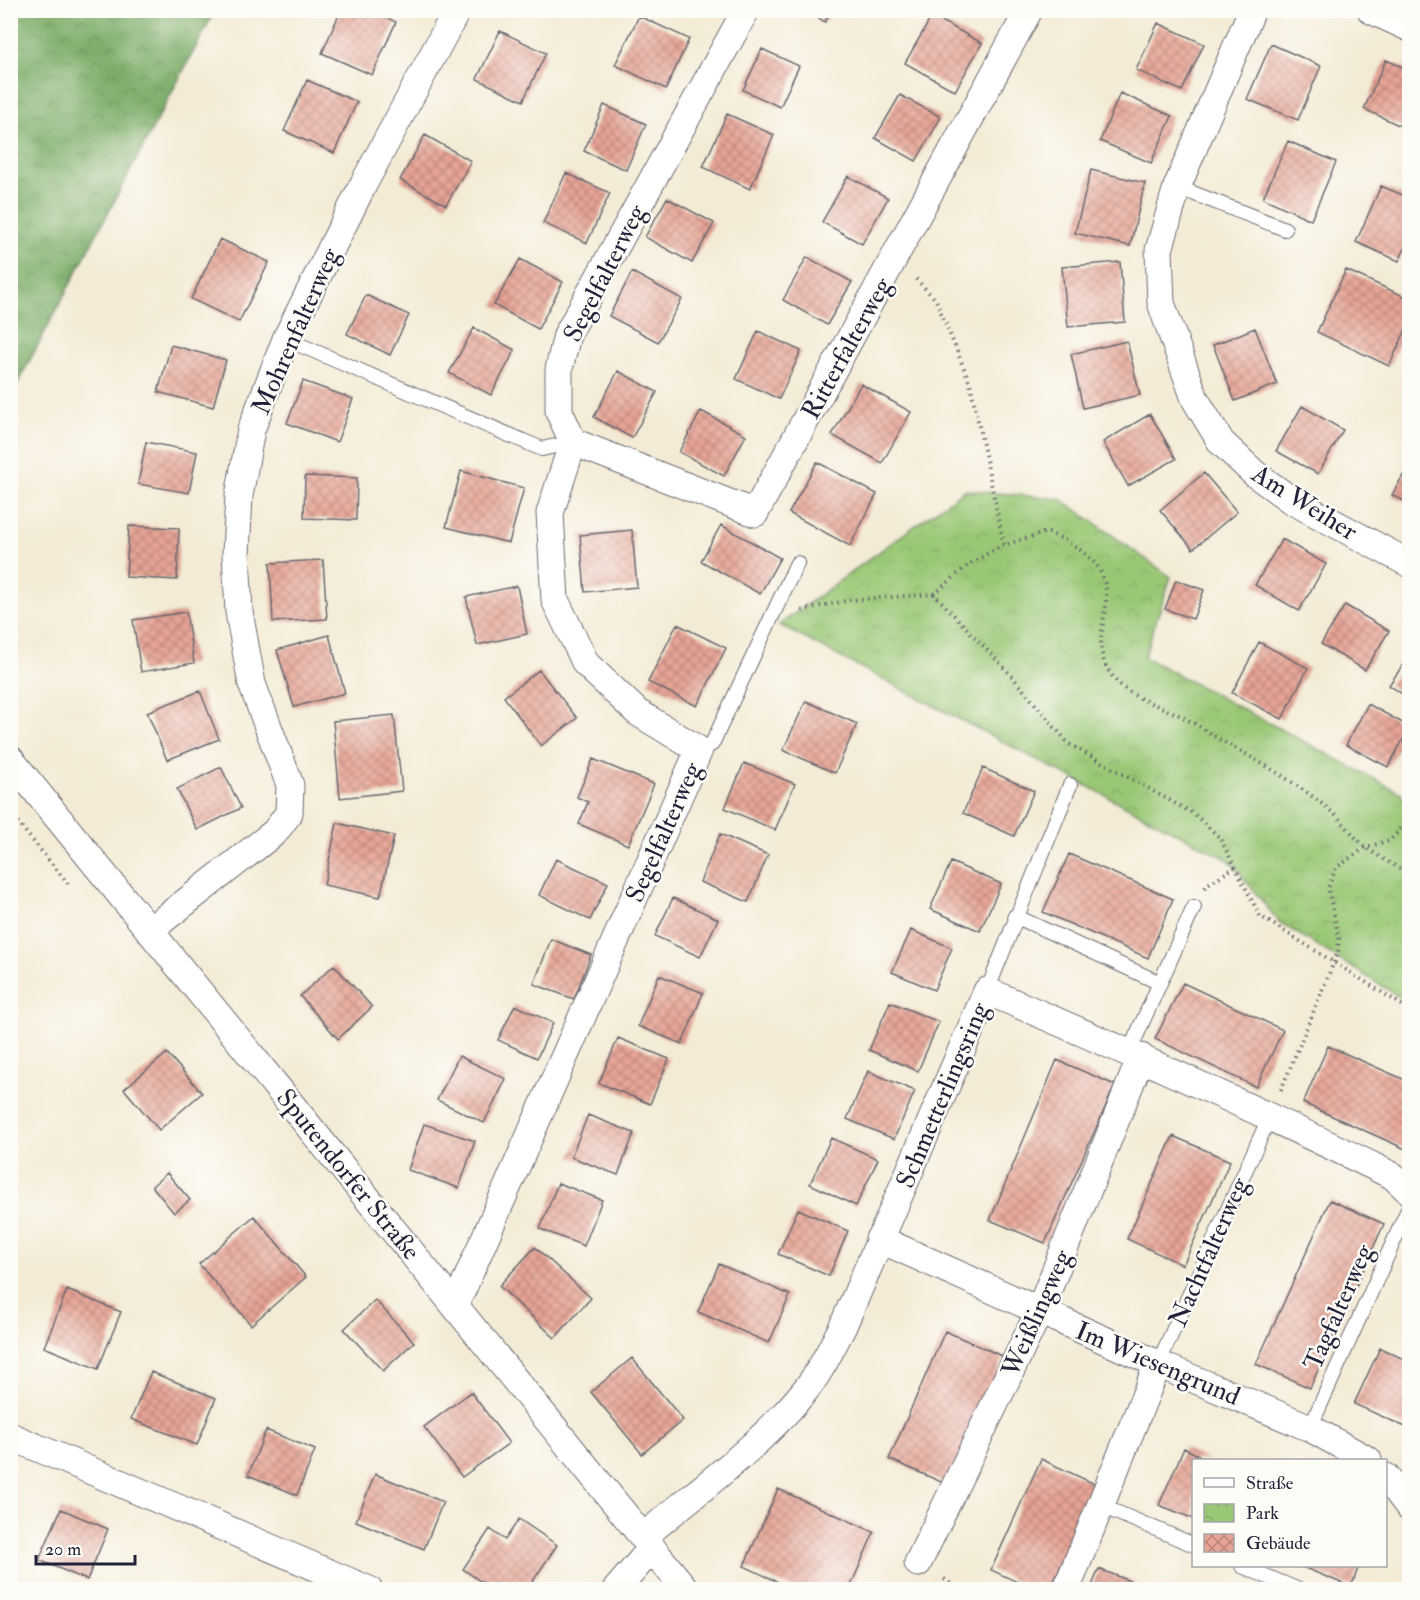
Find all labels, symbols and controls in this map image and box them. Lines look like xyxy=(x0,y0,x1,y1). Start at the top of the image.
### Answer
street label: Segelfalterweg xyxy=(557,198,654,347)
street label: Mohrenfalterweg xyxy=(245,242,347,420)
street label: Ritterfalterweg xyxy=(795,271,899,425)
street label: Am Weiher xyxy=(1245,457,1363,548)
street label: Segelfalterweg xyxy=(619,756,709,907)
street label: Schmetterlingsring xyxy=(889,997,997,1193)
street label: Sputendorfer Straße xyxy=(269,1083,427,1267)
street label: Nachtfalterweg xyxy=(1162,1172,1257,1332)
street label: Tagfalterweg xyxy=(1297,1239,1381,1375)
street label: Weißlingweg xyxy=(994,1244,1080,1383)
street label: Im Wiesengrund xyxy=(1071,1315,1245,1413)
legend xyxy=(1192,1459,1387,1567)
text: Straße xyxy=(1246,1472,1294,1495)
text: Park xyxy=(1246,1502,1279,1525)
scale bar xyxy=(36,1528,135,1566)
text: Gebäude xyxy=(1246,1532,1311,1555)
text: 20 m xyxy=(45,1538,81,1561)

